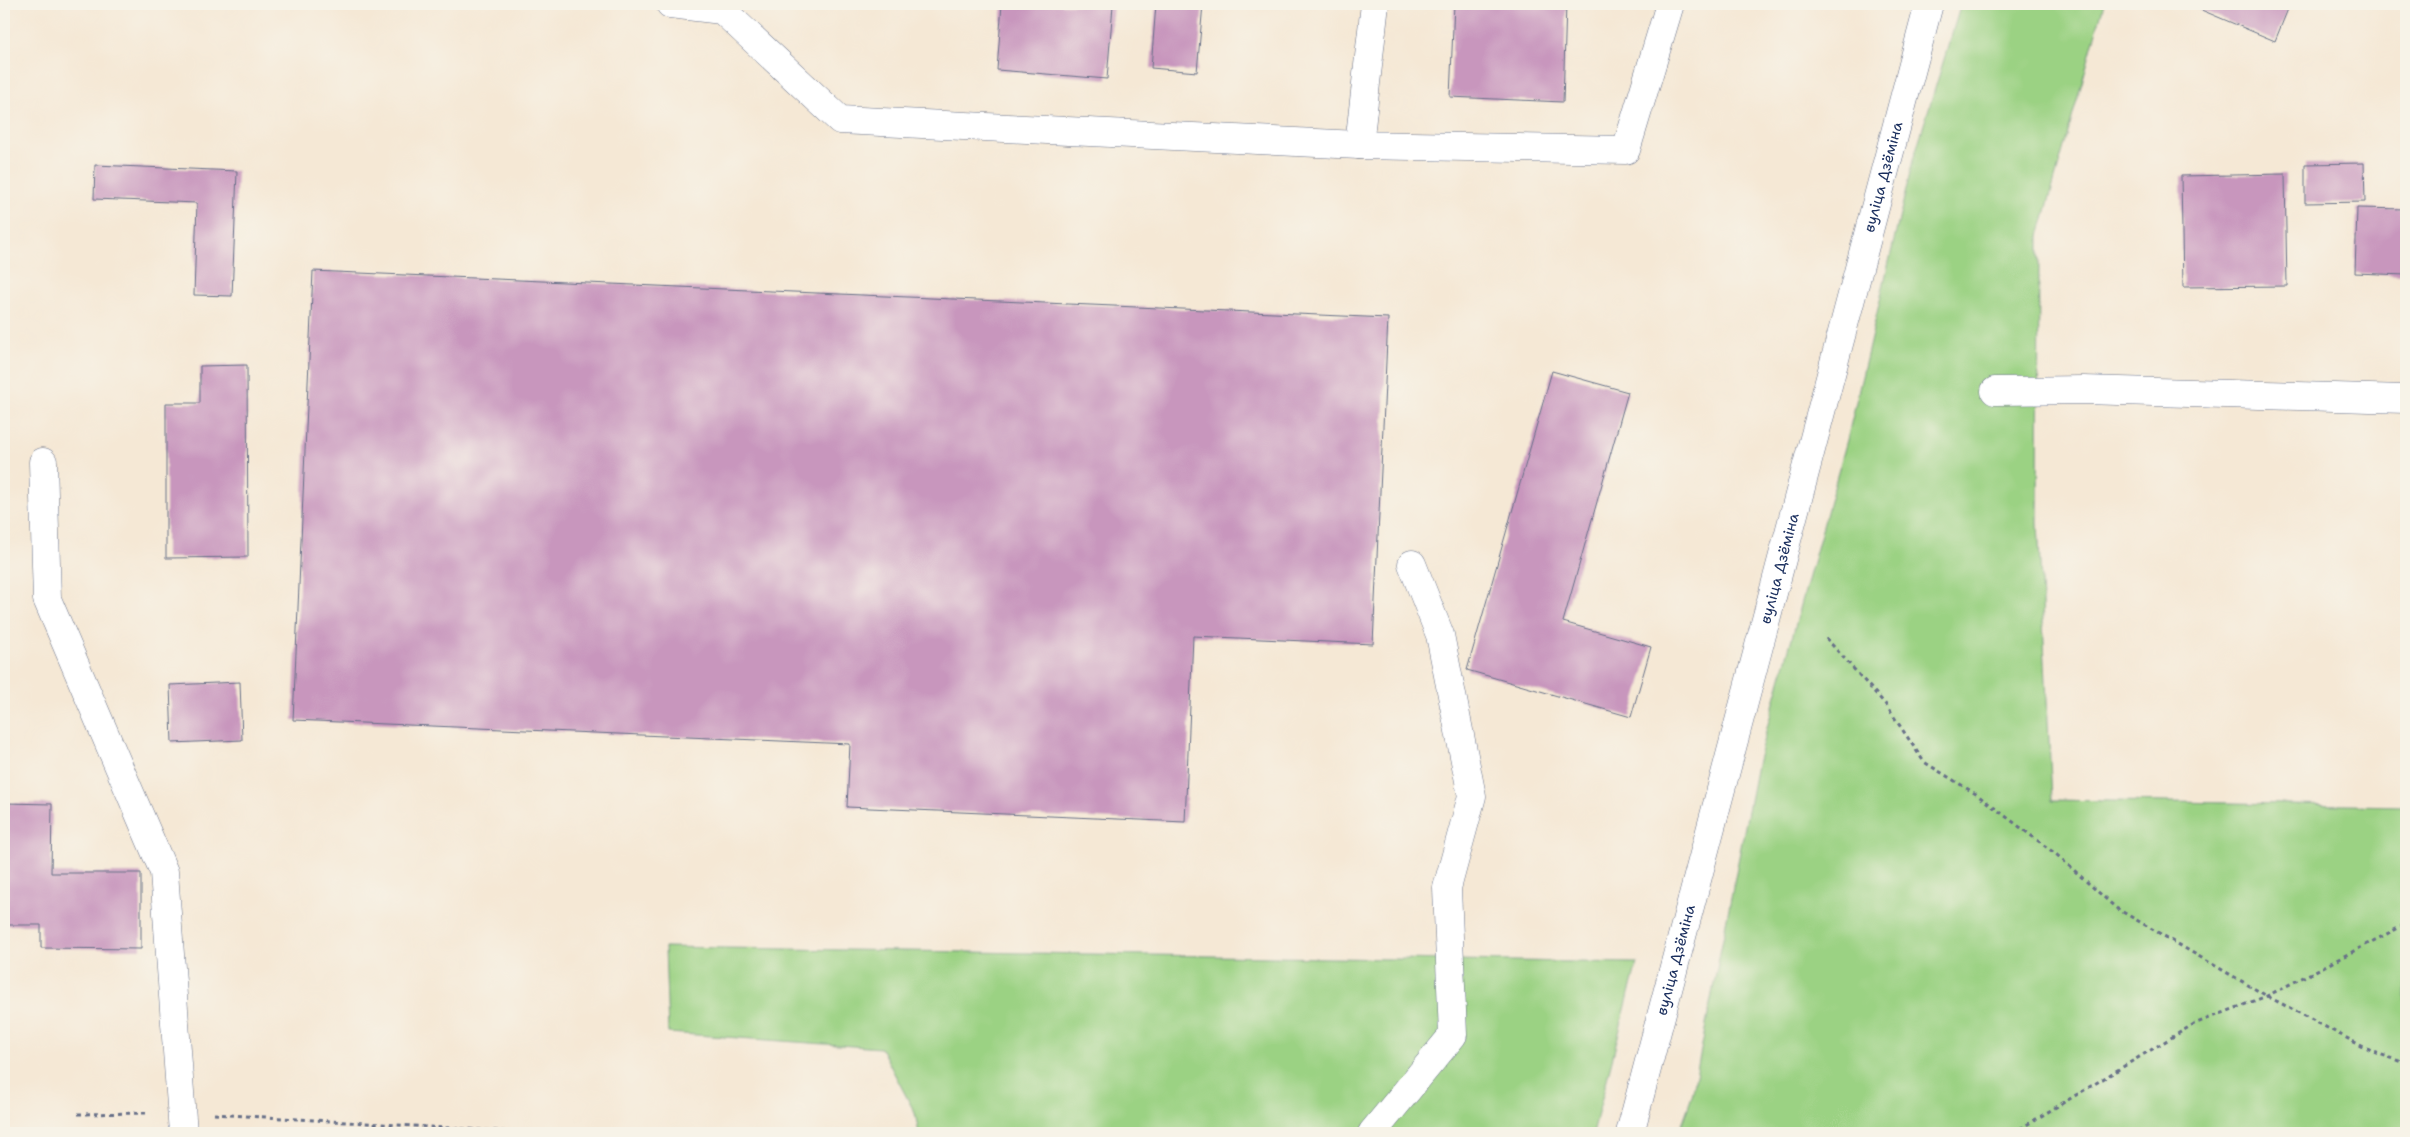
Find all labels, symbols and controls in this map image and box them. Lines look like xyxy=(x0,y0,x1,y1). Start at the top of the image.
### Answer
street label: вуліца Дзёміна xyxy=(1859,119,1908,235)
street label: вуліца Дзёміна xyxy=(1755,510,1804,626)
street label: вуліца Дзёміна xyxy=(1652,902,1700,1018)

